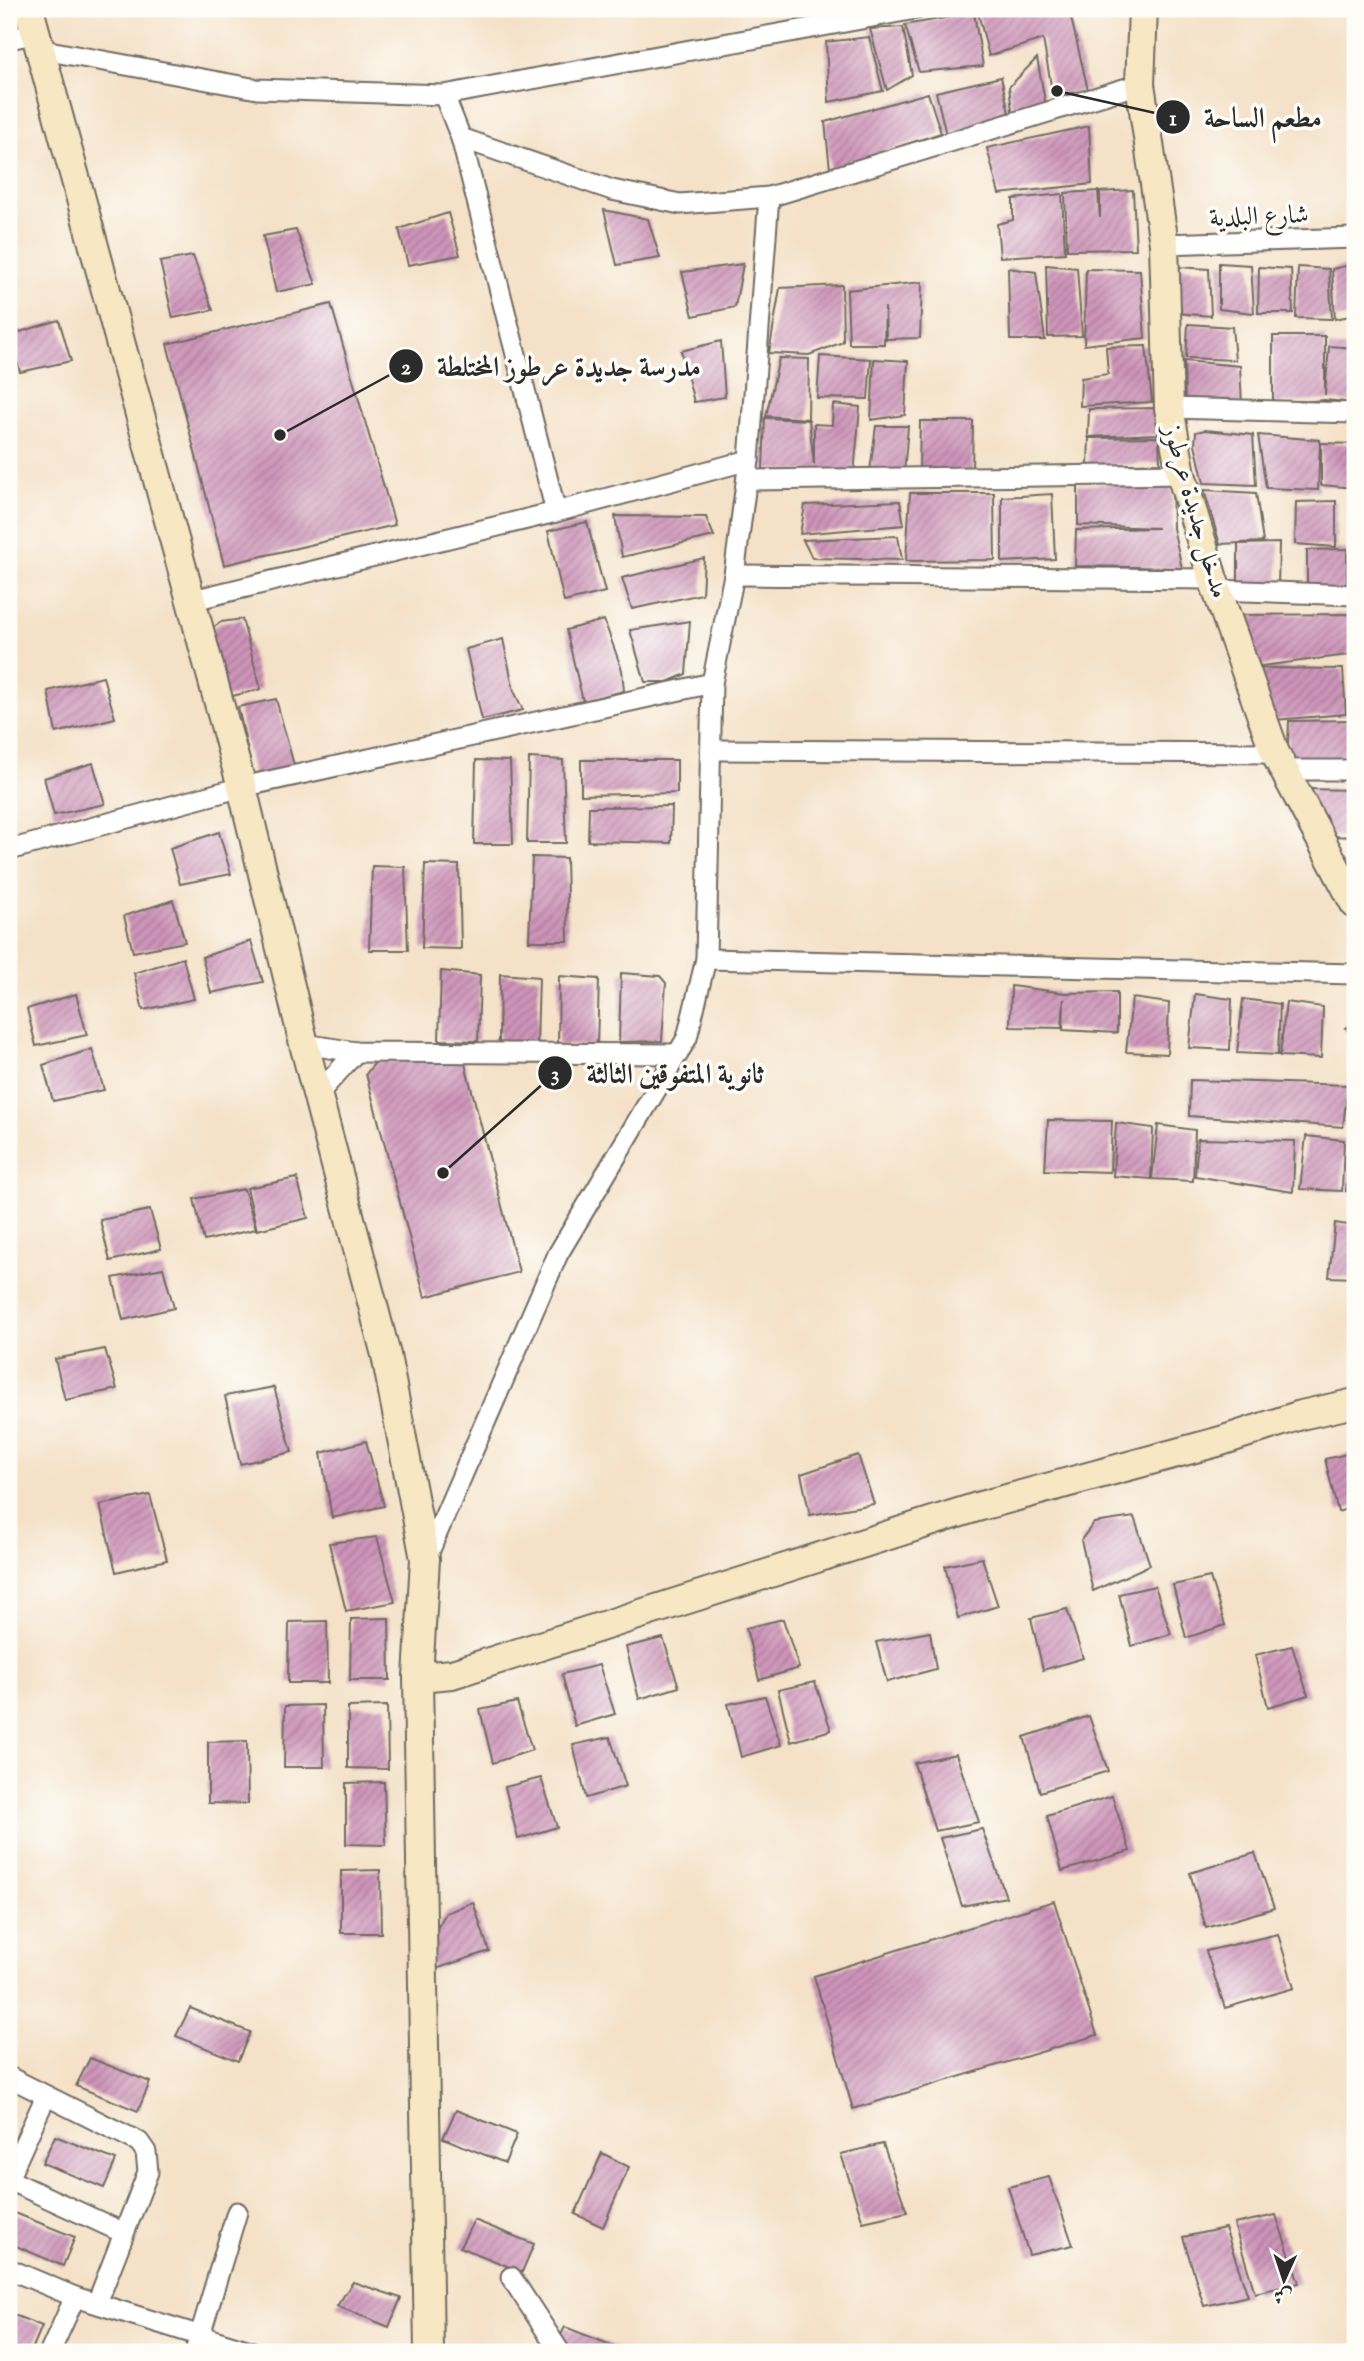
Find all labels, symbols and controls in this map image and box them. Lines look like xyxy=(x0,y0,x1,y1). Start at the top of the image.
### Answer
callout: مطعم الساحة xyxy=(1155,93,1336,142)
text: مطعم الساحة xyxy=(1204,100,1322,143)
text: 1 xyxy=(1169,105,1177,135)
street label: شارع البلدية xyxy=(1209,197,1310,239)
callout: مدرسة جديدة عرطوز المختلطة xyxy=(388,342,715,391)
text: مدرسة جديدة عرطوز المختلطة xyxy=(437,349,701,389)
text: 2 xyxy=(401,354,411,384)
street label: مدخل جديدة عرطوز xyxy=(1151,418,1237,603)
callout: ثانوية المتفوقين الثالثة xyxy=(538,1049,778,1098)
text: ثانوية المتفوقين الثالثة xyxy=(586,1056,764,1096)
text: 3 xyxy=(551,1061,559,1091)
north arrow xyxy=(1248,2246,1318,2316)
text: ش xyxy=(1273,2281,1293,2308)

